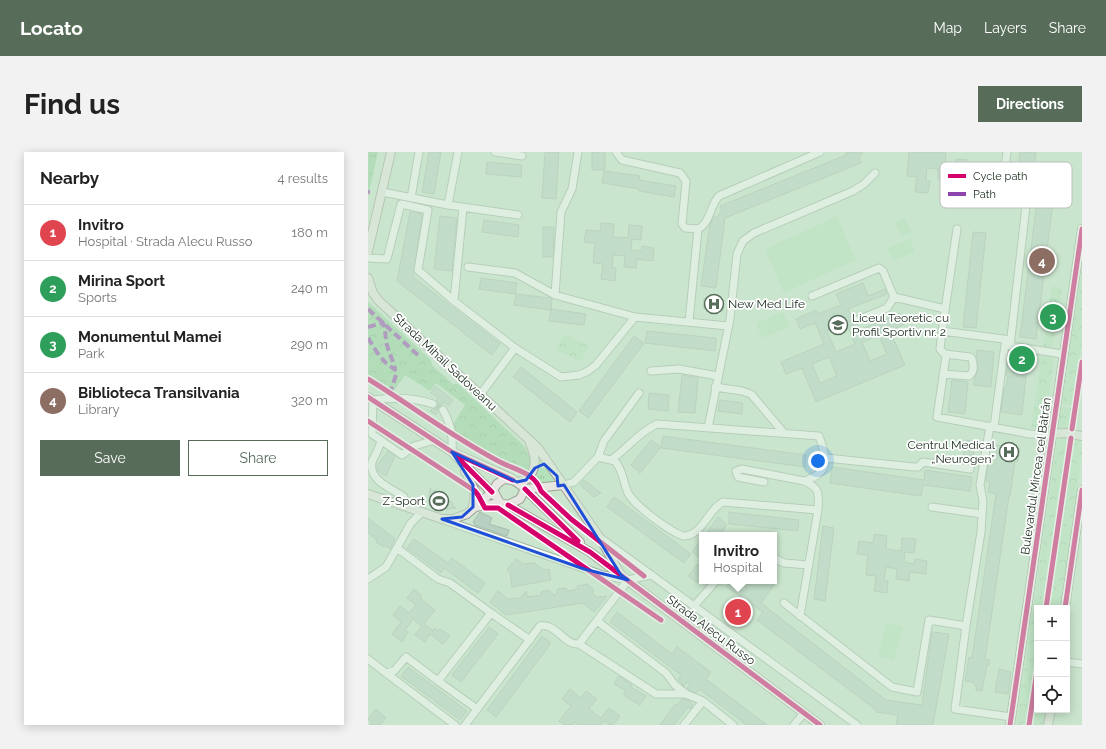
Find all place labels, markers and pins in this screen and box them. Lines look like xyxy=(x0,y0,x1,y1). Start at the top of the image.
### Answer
pin: 4 xyxy=(1029,246,1055,276)
hospital icon: New Med Life xyxy=(703,293,725,315)
place label: New Med Life xyxy=(728,297,805,311)
pin: 3 xyxy=(1040,302,1066,332)
place label: Liceul Teoretic cu Profil Sportiv nr. 2 xyxy=(852,311,949,339)
school or university icon: Liceul Teoretic cu Profil Sportiv nr. 2 xyxy=(827,314,849,336)
pin: 2 xyxy=(1009,344,1035,374)
place label: Centrul Medical „Neurogen” xyxy=(908,438,996,466)
hospital icon: Centrul Medical „Neurogen” xyxy=(998,441,1020,463)
sports icon: Z-Sport xyxy=(428,490,450,512)
place label: Z-Sport xyxy=(382,494,425,508)
pin: 1 xyxy=(725,597,751,627)

